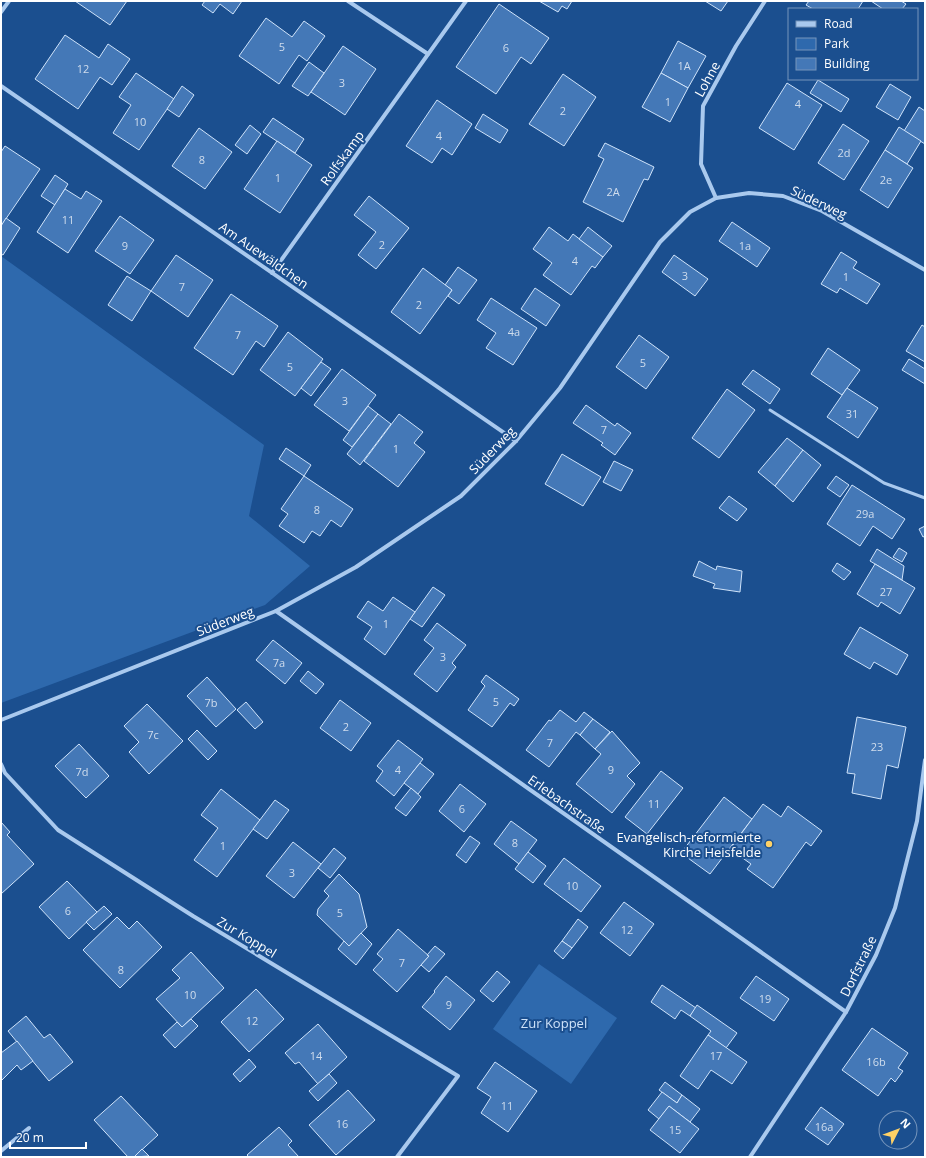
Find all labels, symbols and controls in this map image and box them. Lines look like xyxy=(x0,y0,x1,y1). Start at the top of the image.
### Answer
legend xyxy=(788,8,918,80)
text: Road xyxy=(824,15,853,32)
text: Park xyxy=(824,35,850,52)
house number: 5 xyxy=(279,39,285,54)
house number: 6 xyxy=(503,40,509,55)
text: Building xyxy=(824,55,870,72)
house number: 1A xyxy=(677,58,691,73)
street label: Lohne xyxy=(690,58,724,100)
house number: 12 xyxy=(77,61,89,76)
house number: 3 xyxy=(339,75,345,90)
house number: 1 xyxy=(665,94,671,109)
house number: 4 xyxy=(795,96,802,111)
house number: 2 xyxy=(560,103,566,118)
house number: 10 xyxy=(134,114,146,129)
street label: Rolfskamp xyxy=(316,127,368,189)
house number: 4 xyxy=(436,128,443,143)
house number: 2d xyxy=(837,145,851,160)
house number: 8 xyxy=(199,152,205,167)
house number: 1 xyxy=(275,170,281,185)
house number: 2e xyxy=(880,172,892,187)
street label: Süderweg xyxy=(788,181,850,223)
house number: 2A xyxy=(606,184,620,199)
house number: 11 xyxy=(62,212,74,227)
street label: Am Auewäldchen xyxy=(216,217,312,293)
house number: 2 xyxy=(379,237,385,252)
house number: 9 xyxy=(122,238,128,253)
house number: 1a xyxy=(739,238,751,253)
house number: 4 xyxy=(572,253,579,268)
house number: 3 xyxy=(682,268,688,283)
house number: 1 xyxy=(843,269,849,284)
house number: 7 xyxy=(179,279,185,294)
house number: 2 xyxy=(416,297,422,312)
house number: 4a xyxy=(508,324,520,339)
house number: 7 xyxy=(235,327,241,342)
house number: 5 xyxy=(640,355,646,370)
house number: 5 xyxy=(287,359,293,374)
house number: 3 xyxy=(342,393,348,408)
house number: 31 xyxy=(846,406,858,421)
street label: Süderweg xyxy=(465,422,519,478)
house number: 7 xyxy=(601,422,607,437)
house number: 1 xyxy=(393,441,399,456)
house number: 8 xyxy=(314,502,320,517)
house number: 29a xyxy=(856,506,874,521)
house number: 27 xyxy=(880,584,892,599)
street label: Süderweg xyxy=(194,602,256,640)
house number: 1 xyxy=(383,616,389,631)
house number: 3 xyxy=(440,649,446,664)
house number: 7a xyxy=(273,655,285,670)
house number: 5 xyxy=(493,694,499,709)
house number: 7b xyxy=(204,695,218,710)
house number: 2 xyxy=(343,719,349,734)
house number: 7c xyxy=(147,727,159,742)
house number: 7 xyxy=(547,735,553,750)
house number: 23 xyxy=(871,739,883,754)
house number: 4 xyxy=(395,762,402,777)
house number: 9 xyxy=(608,762,614,777)
house number: 7d xyxy=(75,764,89,779)
street label: Erlebachstraße xyxy=(524,770,610,838)
house number: 11 xyxy=(648,796,660,811)
house number: 6 xyxy=(459,801,465,816)
place label: Evangelisch-reformierte Kirche Heisfelde xyxy=(617,828,761,861)
house number: 8 xyxy=(512,835,518,850)
house number: 1 xyxy=(220,838,226,853)
marker: Evangelisch-reformierte Kirche Heisfelde xyxy=(764,839,774,849)
house number: 3 xyxy=(289,865,295,880)
house number: 10 xyxy=(566,878,578,893)
house number: 6 xyxy=(65,903,71,918)
house number: 5 xyxy=(337,905,343,920)
street label: Zur Koppel xyxy=(214,912,280,962)
house number: 12 xyxy=(621,922,633,937)
street label: Dorfstraße xyxy=(836,933,880,999)
house number: 7 xyxy=(399,955,405,970)
house number: 8 xyxy=(118,962,124,977)
house number: 10 xyxy=(184,987,196,1002)
house number: 19 xyxy=(759,991,771,1006)
house number: 9 xyxy=(446,997,452,1012)
house number: 12 xyxy=(246,1013,258,1028)
park label: Zur Koppel xyxy=(521,1014,587,1032)
house number: 14 xyxy=(310,1048,323,1063)
house number: 17 xyxy=(710,1048,722,1063)
house number: 16b xyxy=(866,1054,886,1069)
house number: 11 xyxy=(501,1098,513,1113)
north arrow xyxy=(878,1110,918,1150)
text: N xyxy=(897,1115,914,1131)
house number: 16 xyxy=(336,1116,348,1131)
house number: 16a xyxy=(815,1119,833,1134)
house number: 15 xyxy=(669,1122,681,1137)
scale bar xyxy=(10,1124,86,1150)
text: 20 m xyxy=(16,1129,44,1146)

